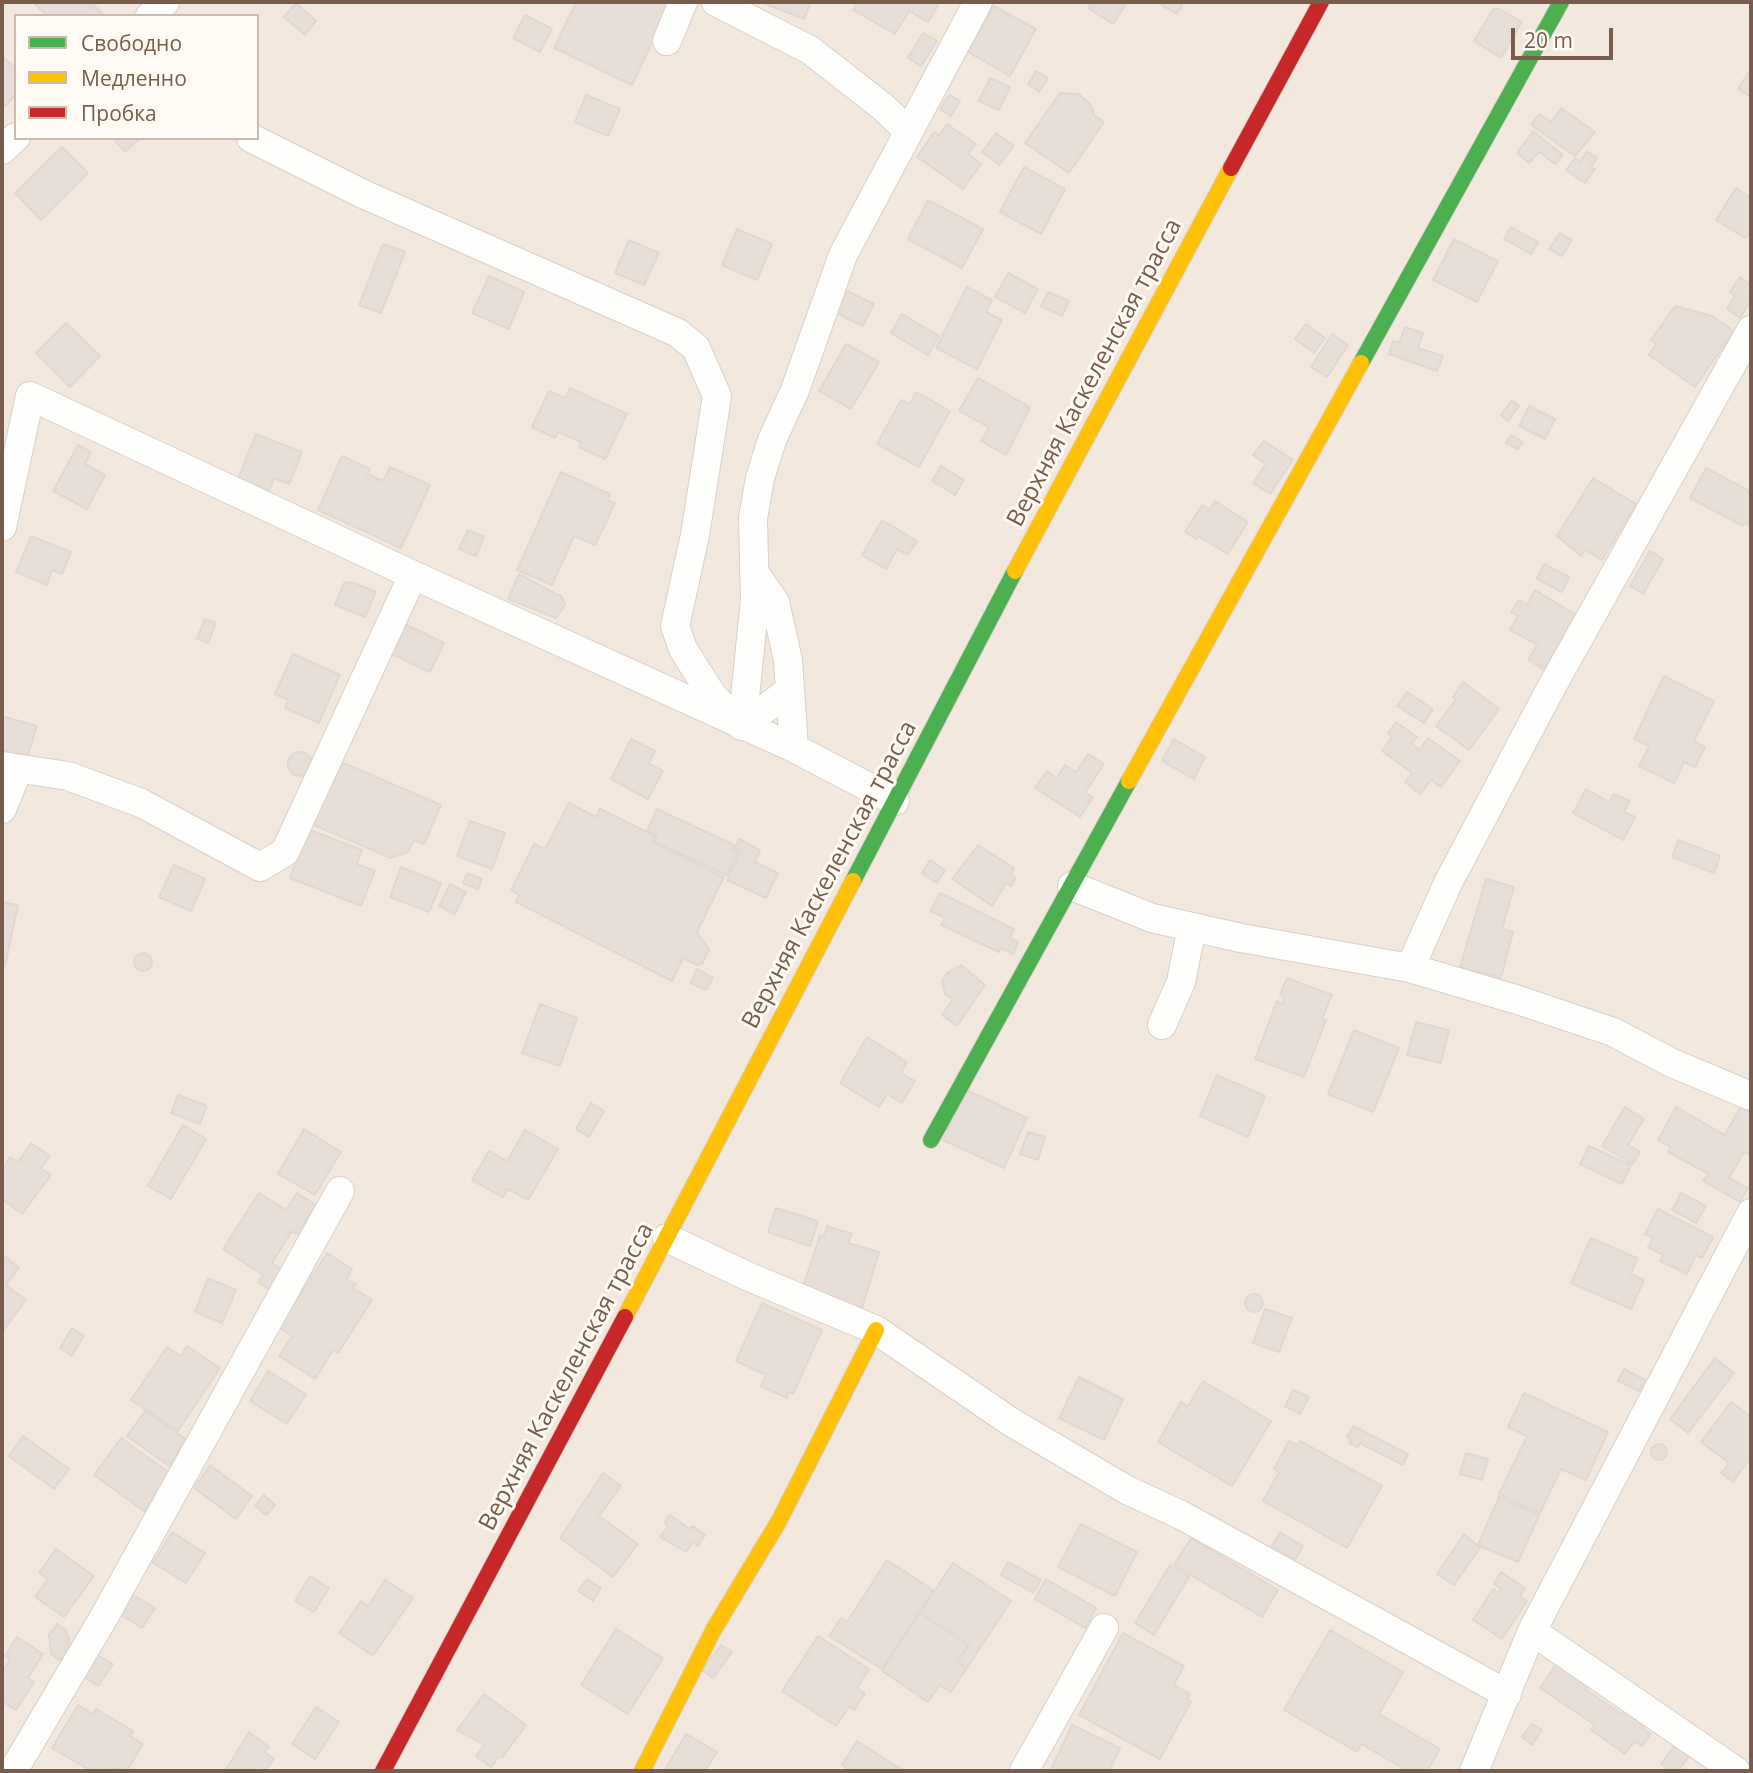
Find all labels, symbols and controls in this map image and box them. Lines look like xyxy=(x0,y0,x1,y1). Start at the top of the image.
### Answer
legend xyxy=(14,14,259,140)
scale bar xyxy=(1515,14,1616,58)
text: 20 m xyxy=(1524,26,1573,54)
text: Свободно xyxy=(81,29,182,57)
text: Медленно xyxy=(81,64,187,92)
text: Пробка xyxy=(81,99,157,127)
street label: Верхняя Каскеленская трасса xyxy=(1001,214,1189,532)
street label: Верхняя Каскеленская трасса xyxy=(736,716,924,1034)
street label: Верхняя Каскеленская трасса xyxy=(473,1218,661,1536)

